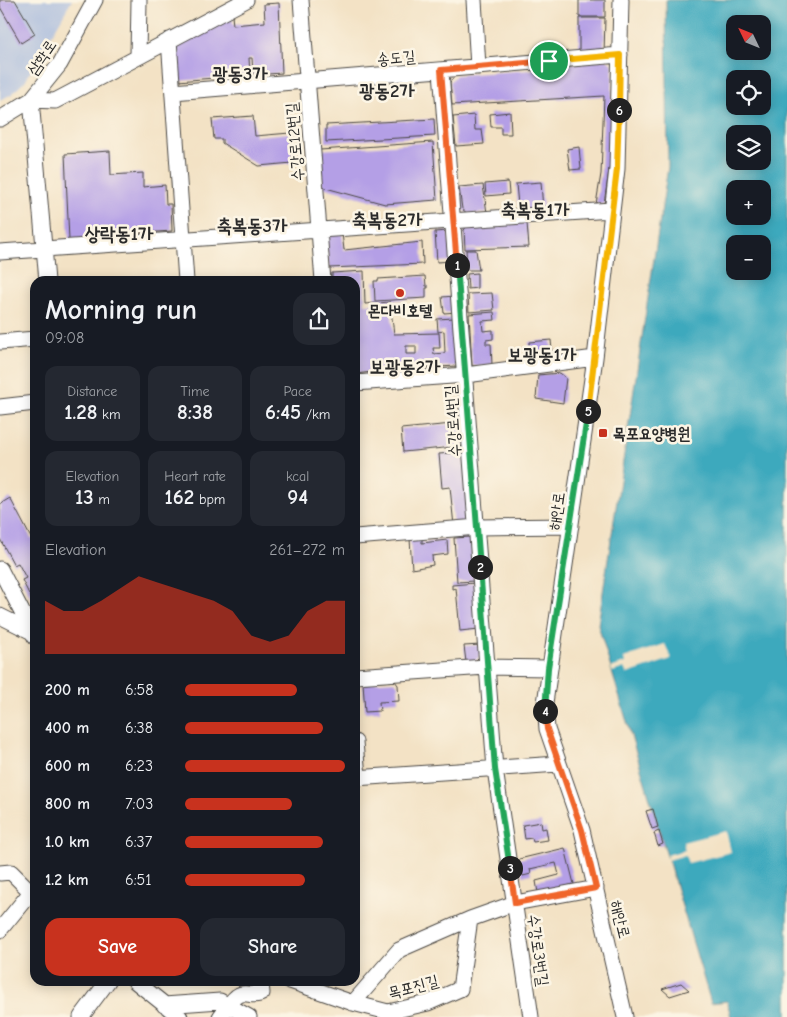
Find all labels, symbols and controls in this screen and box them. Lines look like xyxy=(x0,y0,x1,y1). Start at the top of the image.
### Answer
north arrow xyxy=(726,15,771,60)
map controls xyxy=(726,15,771,280)
street label: 삼학로 xyxy=(24,37,60,79)
pin xyxy=(528,40,570,82)
street label: 송도길 xyxy=(376,47,416,69)
icon: arrive xyxy=(535,47,563,75)
district label: 광동3가 xyxy=(212,63,268,85)
button: locate xyxy=(726,70,771,115)
district label: 광동2가 xyxy=(359,80,415,102)
pin: 6 xyxy=(606,98,632,122)
street label: 수강로12번길 xyxy=(283,102,307,182)
text: 6 xyxy=(616,102,623,119)
button: layers xyxy=(726,125,771,170)
button: + xyxy=(726,180,771,225)
district label: 축복동1가 xyxy=(501,199,570,221)
district label: 축복동2가 xyxy=(352,209,423,231)
district label: 축복동3가 xyxy=(217,215,288,237)
district label: 상락동1가 xyxy=(85,223,154,245)
button: − xyxy=(726,235,771,280)
pin: 1 xyxy=(444,252,470,278)
text: 1 xyxy=(455,257,460,274)
marker: 몬다비호텔 xyxy=(394,287,406,299)
button: share xyxy=(293,293,345,345)
text: Morning run xyxy=(45,294,197,326)
place label: 몬다비호텔 xyxy=(368,302,433,320)
text: 09:08 xyxy=(45,329,84,347)
district label: 보광동1가 xyxy=(508,344,577,366)
district label: 보광동2가 xyxy=(370,356,441,378)
text: Distance xyxy=(67,383,117,400)
text: Time xyxy=(180,383,210,400)
text: Pace xyxy=(284,383,312,400)
street label: 수강로4번길 xyxy=(441,384,464,458)
pin: 5 xyxy=(576,398,600,424)
text: 1.28 xyxy=(64,400,97,424)
text: 8:38 xyxy=(177,400,213,424)
text: 6:45 xyxy=(265,400,301,424)
text: 5 xyxy=(585,403,592,420)
text: km xyxy=(97,406,120,423)
text: /km xyxy=(301,406,330,423)
place label: 목포요양병원 xyxy=(613,425,690,443)
marker: 목포요양병원 xyxy=(597,427,609,439)
text: Elevation xyxy=(66,468,119,485)
text: Heart rate xyxy=(164,468,226,485)
text: kcal xyxy=(286,468,309,485)
text: 13 xyxy=(75,485,94,509)
text: 162 xyxy=(165,485,194,509)
text: 94 xyxy=(287,485,308,509)
text: m xyxy=(94,491,110,508)
text: bpm xyxy=(194,491,225,508)
street label: 해안로 xyxy=(545,491,569,532)
text: Elevation xyxy=(45,541,106,559)
text: 261–272 m xyxy=(269,541,345,559)
pin: 2 xyxy=(468,554,492,580)
text: 2 xyxy=(477,559,484,576)
text: 200 m xyxy=(45,681,90,699)
text: 6:58 xyxy=(125,681,153,699)
pin: 4 xyxy=(532,698,558,724)
text: 4 xyxy=(542,703,549,720)
text: 400 m xyxy=(45,719,89,737)
text: 6:38 xyxy=(125,719,153,737)
text: 600 m xyxy=(45,757,90,775)
text: 6:23 xyxy=(125,757,153,775)
text: 800 m xyxy=(45,795,90,813)
text: 7:03 xyxy=(125,795,153,813)
text: 1.0 km xyxy=(45,833,90,851)
text: 6:37 xyxy=(125,833,152,851)
pin: 3 xyxy=(498,856,522,880)
text: 3 xyxy=(507,860,514,877)
text: 1.2 km xyxy=(45,871,88,889)
text: 6:51 xyxy=(125,871,152,889)
street label: 해안로 xyxy=(607,898,633,940)
street label: 수강로3번길 xyxy=(524,913,552,987)
button: Save xyxy=(45,918,190,976)
button: Share xyxy=(200,918,345,976)
street label: 목포진길 xyxy=(386,972,441,1002)

